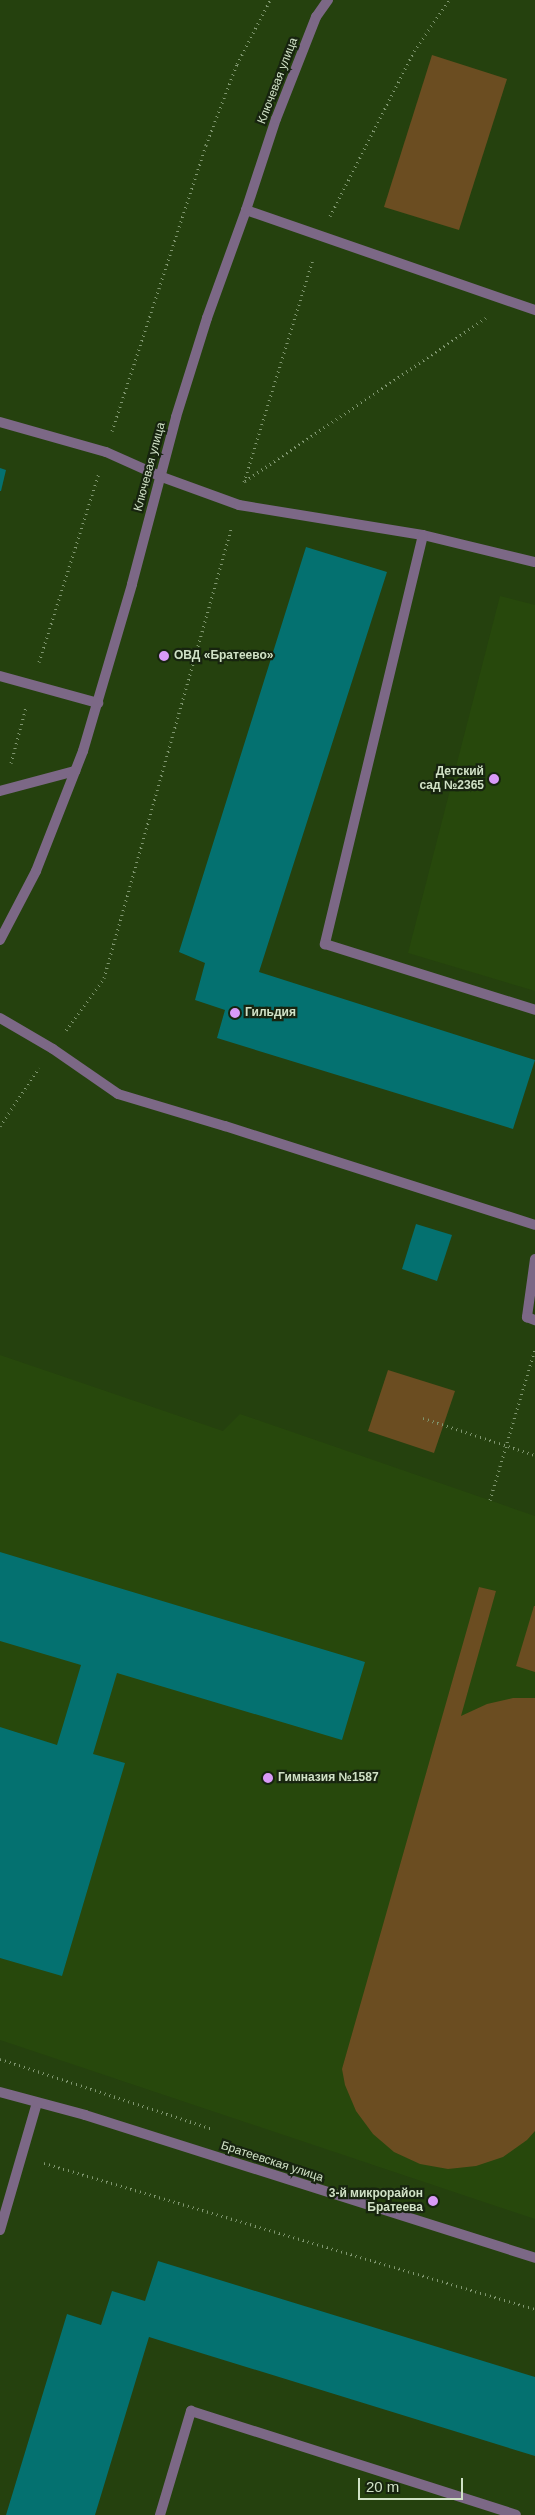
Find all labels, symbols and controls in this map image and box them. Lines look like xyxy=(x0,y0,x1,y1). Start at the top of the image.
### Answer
street label: Ключевая улица xyxy=(255,36,301,126)
street label: Ключевая улица xyxy=(131,421,169,513)
place label: ОВД «Братеево» xyxy=(174,649,273,663)
marker: ОВД «Братеево» xyxy=(158,650,170,662)
place label: Детский сад №2365 xyxy=(419,765,484,793)
marker: Детский сад №2365 xyxy=(488,773,500,785)
place label: Гильдия xyxy=(245,1006,296,1020)
marker: Гильдия xyxy=(229,1007,241,1019)
place label: Гимназия №1587 xyxy=(278,1771,379,1785)
marker: Гимназия №1587 xyxy=(262,1772,274,1784)
street label: Братеевская улица xyxy=(219,2139,325,2185)
place label: 3-й микрорайон Братеева xyxy=(329,2187,423,2215)
marker: 3-й микрорайон Братеева xyxy=(427,2195,439,2207)
scale bar xyxy=(360,2468,465,2500)
text: 20 m xyxy=(366,2478,399,2495)

